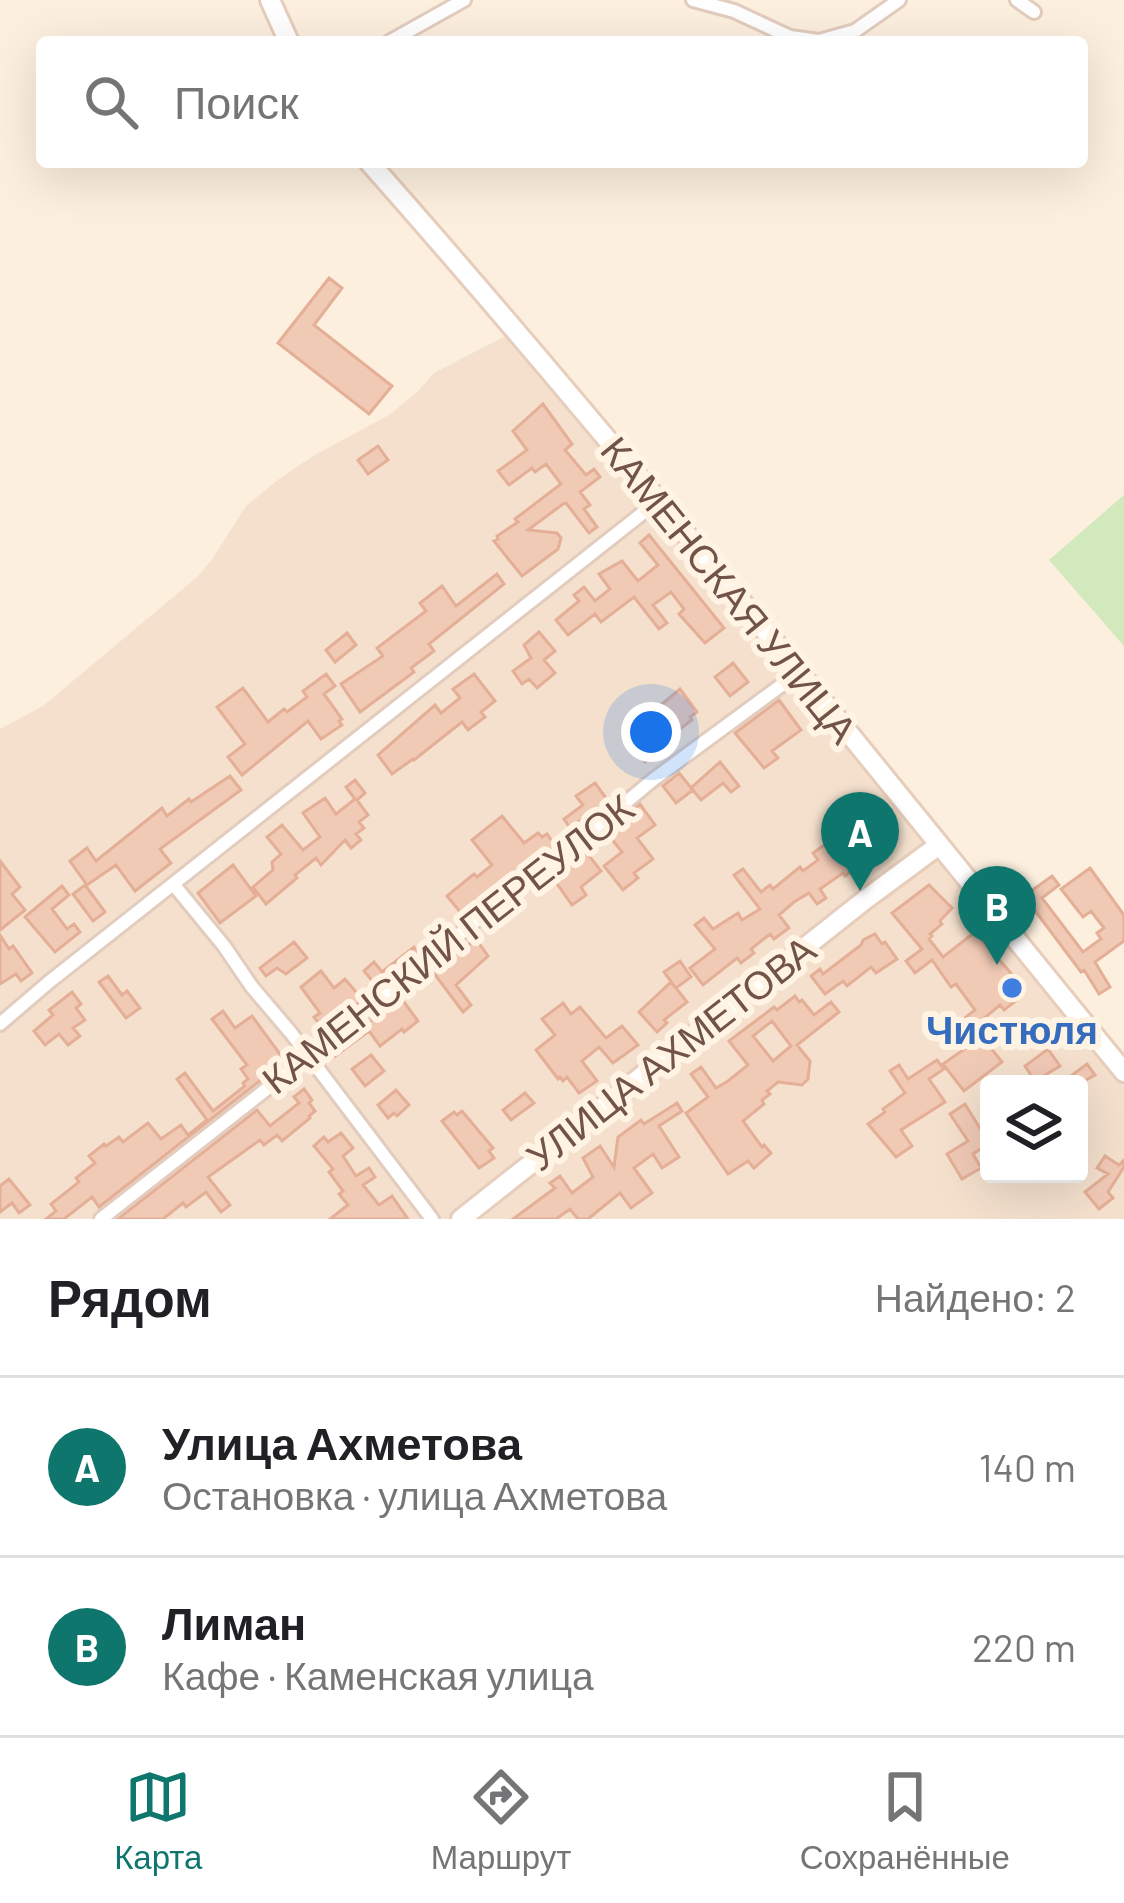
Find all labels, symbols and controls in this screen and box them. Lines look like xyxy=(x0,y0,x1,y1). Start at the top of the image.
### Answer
search box xyxy=(36,36,1088,168)
icon: search xyxy=(78,69,144,135)
text: Поиск xyxy=(174,74,299,128)
street label: КАМЕНСКАЯ УЛИЦА xyxy=(592,427,868,752)
your location xyxy=(621,702,681,762)
street label: КАМЕНСКИЙ ПЕРЕУЛОК xyxy=(252,783,642,1102)
pin: A xyxy=(821,792,899,891)
pin: B xyxy=(958,866,1036,965)
street label: УЛИЦА АХМЕТОВА xyxy=(516,925,824,1179)
marker: Чистюля xyxy=(999,975,1025,1001)
place label: Чистюля xyxy=(926,1005,1098,1052)
map controls xyxy=(980,1075,1088,1183)
button: layers xyxy=(980,1075,1088,1183)
text: Рядом xyxy=(48,1266,212,1327)
text: Найдено: 2 xyxy=(875,1273,1076,1320)
text: Улица Ахметова xyxy=(162,1415,522,1469)
text: A xyxy=(74,1443,100,1490)
text: 140 m xyxy=(979,1443,1076,1490)
text: Остановка · улица Ахметова xyxy=(162,1471,667,1518)
text: Лиман xyxy=(162,1595,306,1649)
text: B xyxy=(75,1623,99,1670)
text: 220 m xyxy=(972,1623,1076,1670)
text: Кафе · Каменская улица xyxy=(162,1651,594,1698)
tab: Карта xyxy=(114,1764,202,1877)
tab: Маршрут xyxy=(431,1764,571,1877)
tab: Сохранённые xyxy=(800,1764,1010,1877)

